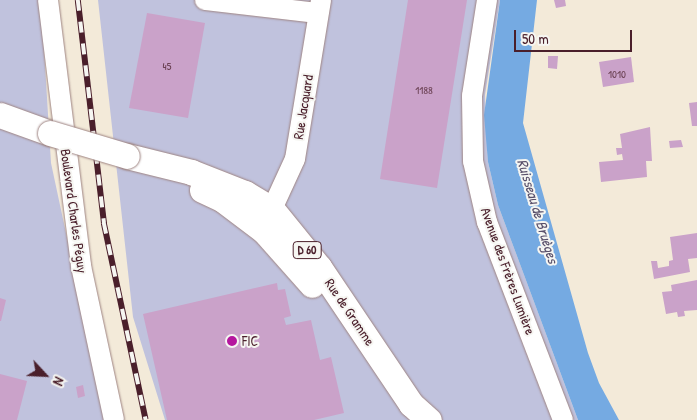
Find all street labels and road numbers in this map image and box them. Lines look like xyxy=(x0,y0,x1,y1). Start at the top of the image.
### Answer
street label: Rue Jacquard xyxy=(290,73,316,141)
street label: Boulevard Charles Péguy xyxy=(57,148,91,274)
street label: Avenue des Frères Lumière xyxy=(477,205,539,337)
road number: D 60 xyxy=(292,240,322,260)
street label: Rue de Gramme xyxy=(321,275,379,349)

